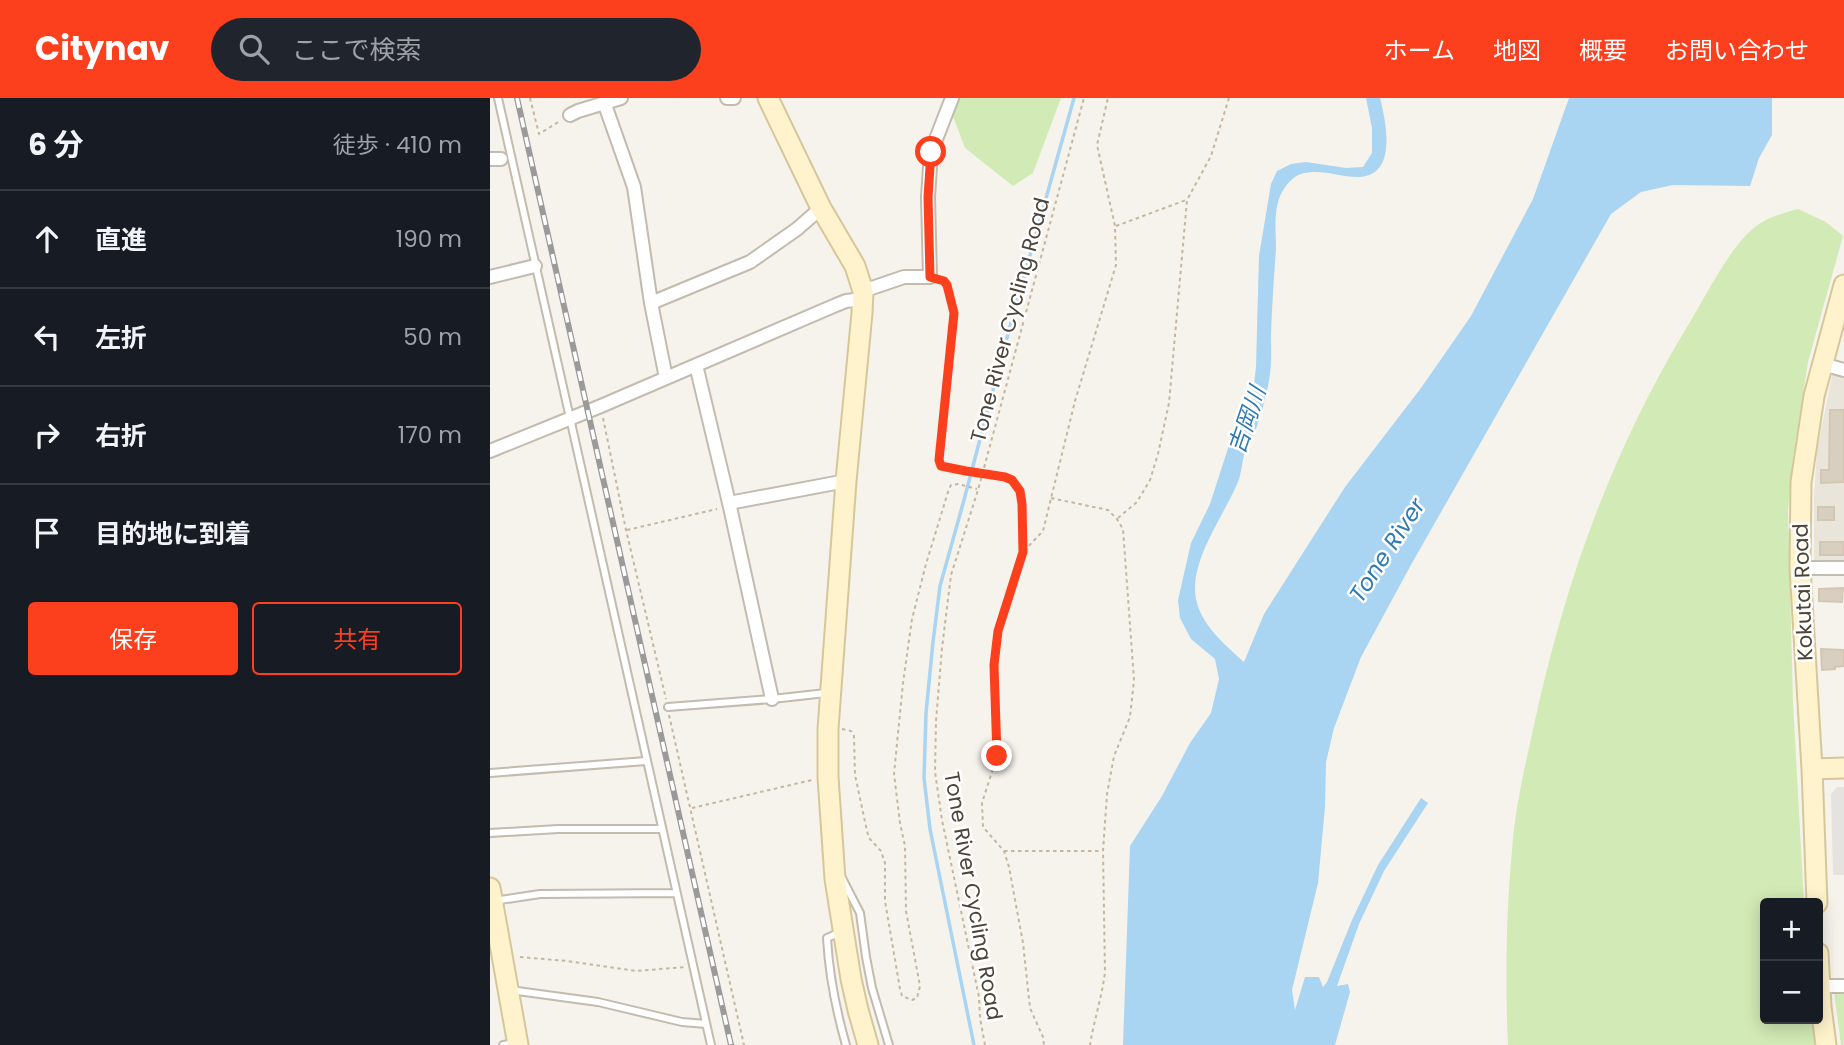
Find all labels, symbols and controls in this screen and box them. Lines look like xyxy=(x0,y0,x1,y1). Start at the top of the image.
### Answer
search box xyxy=(211,18,701,81)
text: Citynav xyxy=(35,25,169,72)
icon: search xyxy=(235,30,273,68)
text: ここで検索 xyxy=(291,32,421,68)
text: ホーム xyxy=(1384,34,1455,67)
text: 地図 xyxy=(1493,34,1541,67)
text: 概要 xyxy=(1579,34,1627,67)
text: お問い合わせ xyxy=(1665,34,1809,67)
text: 6 分 xyxy=(28,123,83,166)
text: 徒歩 · 410 m xyxy=(333,129,462,161)
route start xyxy=(915,136,946,167)
street label: Tone River Cycling Road xyxy=(963,194,1056,445)
icon: ahead xyxy=(28,220,66,258)
text: 直進 xyxy=(95,222,147,258)
text: 190 m xyxy=(396,223,462,255)
icon: left xyxy=(28,318,66,356)
text: 左折 xyxy=(95,320,147,356)
text: 50 m xyxy=(403,321,462,353)
water label: 吉岡川 xyxy=(1221,379,1274,458)
icon: right xyxy=(28,416,66,454)
text: 右折 xyxy=(95,418,147,454)
text: 170 m xyxy=(398,419,462,451)
water label: Tone River xyxy=(1341,490,1433,608)
icon: arrive xyxy=(28,514,66,552)
text: 目的地に到着 xyxy=(95,516,251,552)
street label: Kokutai Road xyxy=(1786,523,1819,661)
button: 保存 xyxy=(28,602,238,675)
button: 共有 xyxy=(252,602,462,675)
route end xyxy=(981,740,1012,771)
street label: Tone River Cycling Road xyxy=(937,769,1010,1023)
map controls xyxy=(1760,898,1823,1024)
button: + xyxy=(1760,898,1823,961)
button: − xyxy=(1760,961,1823,1024)

